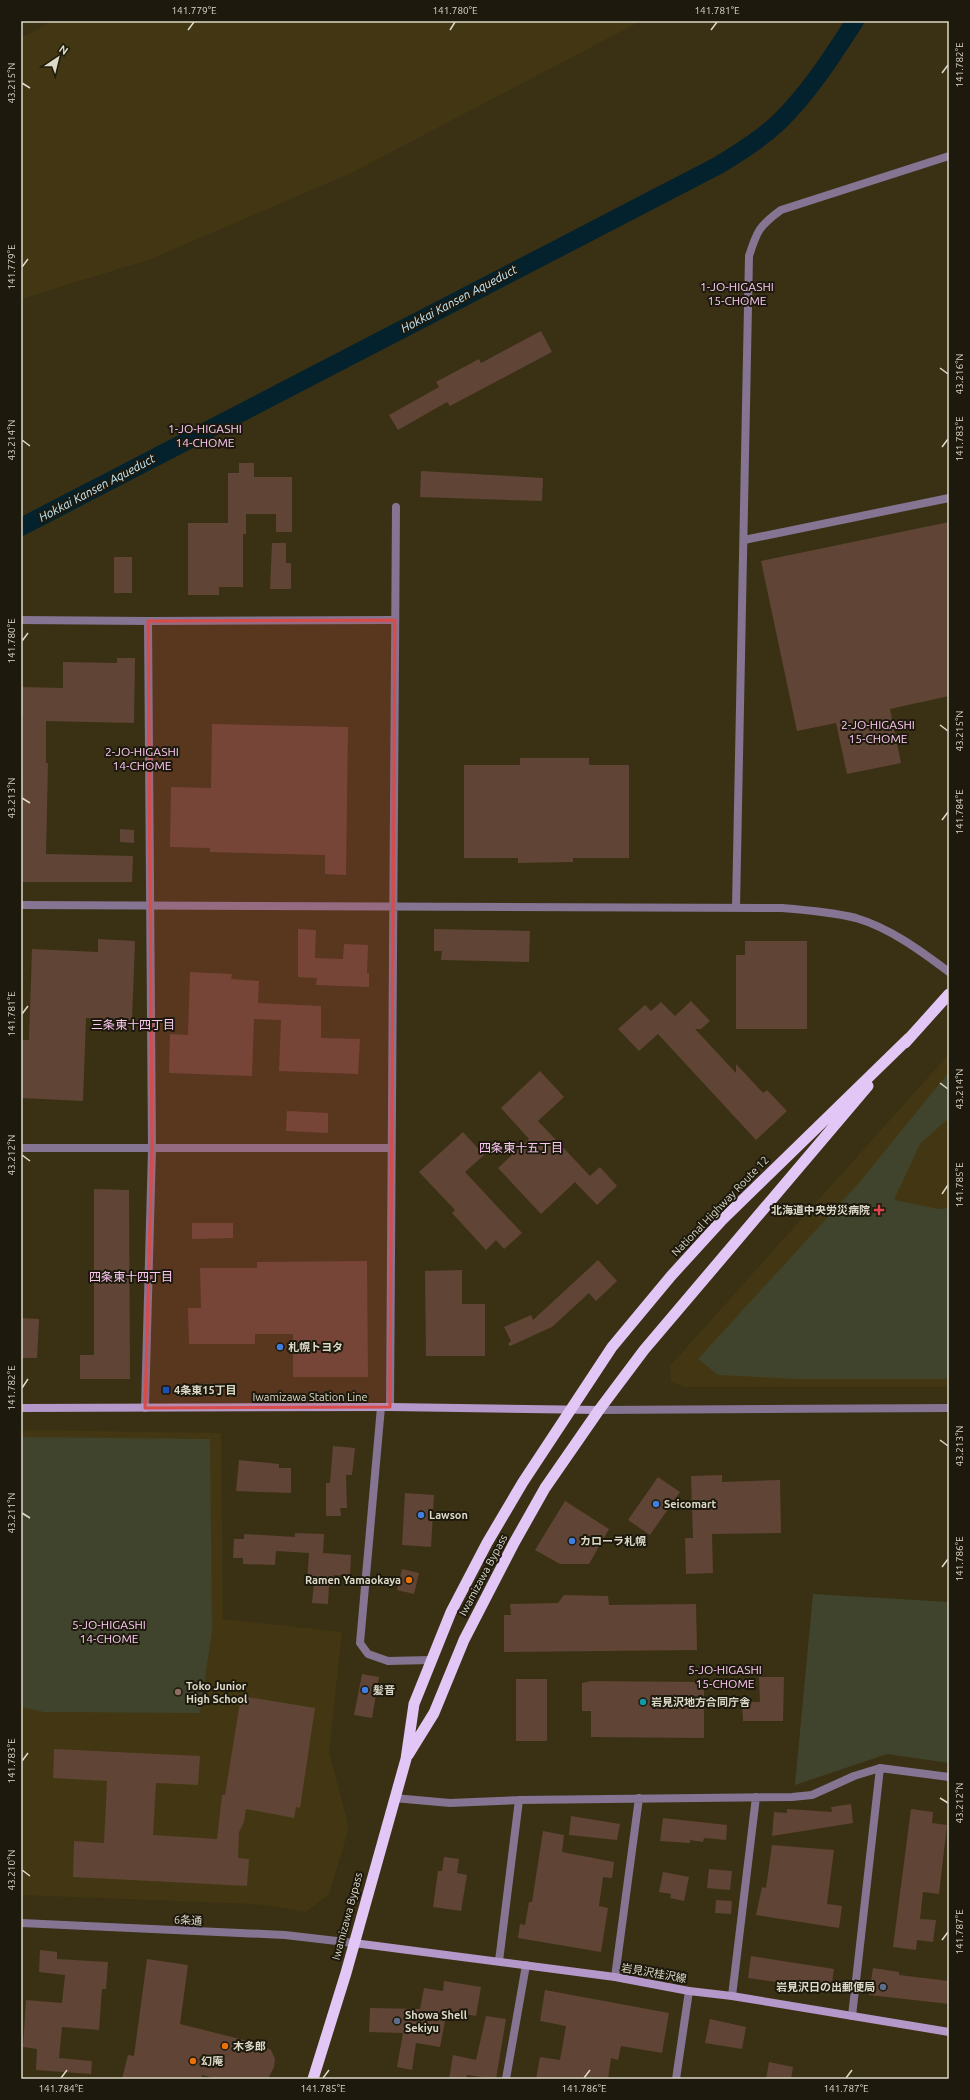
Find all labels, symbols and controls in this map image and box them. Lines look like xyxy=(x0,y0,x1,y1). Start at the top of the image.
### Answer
text: 141.779°E xyxy=(171,5,217,16)
text: 141.780°E xyxy=(432,5,478,16)
text: 141.781°E xyxy=(694,5,740,16)
north arrow xyxy=(38,38,78,78)
text: 141.782°E xyxy=(954,42,965,88)
text: N xyxy=(57,43,71,57)
text: 43.215°N xyxy=(6,62,17,104)
text: 141.779°E xyxy=(6,244,17,290)
water label: Hokkai Kansen Aqueduct xyxy=(398,262,519,335)
district label: 1-JO-HIGASHI 15-CHOME xyxy=(700,280,774,307)
text: 43.216°N xyxy=(954,353,965,395)
text: 141.783°E xyxy=(954,416,965,462)
text: 43.214°N xyxy=(6,419,17,461)
district label: 1-JO-HIGASHI 14-CHOME xyxy=(168,422,242,449)
water label: Hokkai Kansen Aqueduct xyxy=(36,451,157,524)
text: 141.780°E xyxy=(6,618,17,664)
text: 43.215°N xyxy=(954,710,965,752)
district label: 2-JO-HIGASHI 15-CHOME xyxy=(841,718,915,745)
district label: 2-JO-HIGASHI 14-CHOME xyxy=(105,745,179,772)
text: 43.213°N xyxy=(6,777,17,819)
text: 141.784°E xyxy=(954,789,965,835)
text: 141.781°E xyxy=(6,991,17,1037)
district label: 三条東十四丁目 xyxy=(91,1018,175,1031)
text: 43.214°N xyxy=(954,1068,965,1110)
text: 43.212°N xyxy=(6,1134,17,1176)
district label: 四条東十五丁目 xyxy=(479,1141,563,1154)
street label: National Highway Route 12 xyxy=(669,1154,771,1258)
text: 141.785°E xyxy=(954,1162,965,1208)
place label: 北海道中央労災病院 xyxy=(771,1204,870,1216)
marker: 北海道中央労災病院 xyxy=(873,1204,885,1216)
district label: 四条東十四丁目 xyxy=(89,1270,173,1283)
place label: 札幌トヨタ xyxy=(288,1341,343,1353)
marker: 札幌トヨタ xyxy=(275,1342,285,1352)
text: 141.782°E xyxy=(6,1365,17,1411)
place label: 4条東15丁目 xyxy=(174,1384,237,1396)
marker: 4条東15丁目 xyxy=(161,1385,171,1395)
street label: Iwamizawa Station Line xyxy=(252,1391,368,1403)
text: 43.213°N xyxy=(954,1425,965,1467)
text: 43.211°N xyxy=(6,1492,17,1534)
place label: Seicomart xyxy=(664,1498,716,1510)
marker: Seicomart xyxy=(651,1499,661,1509)
place label: Lawson xyxy=(429,1509,468,1521)
marker: Lawson xyxy=(416,1510,426,1520)
street label: Iwamizawa Bypass xyxy=(456,1532,510,1618)
place label: カローラ札幌 xyxy=(580,1535,646,1547)
marker: カローラ札幌 xyxy=(567,1536,577,1546)
text: 141.786°E xyxy=(954,1536,965,1582)
place label: Ramen Yamaokaya xyxy=(305,1574,401,1586)
marker: Ramen Yamaokaya xyxy=(404,1575,414,1585)
district label: 5-JO-HIGASHI 14-CHOME xyxy=(72,1618,146,1645)
district label: 5-JO-HIGASHI 15-CHOME xyxy=(688,1663,762,1690)
place label: Toko Junior High School xyxy=(186,1680,248,1705)
place label: 髪音 xyxy=(373,1684,395,1696)
marker: 髪音 xyxy=(360,1685,370,1695)
marker: Toko Junior High School xyxy=(173,1687,183,1697)
place label: 岩見沢地方合同庁舎 xyxy=(651,1696,751,1708)
marker: 岩見沢地方合同庁舎 xyxy=(638,1697,648,1707)
text: 141.783°E xyxy=(6,1738,17,1784)
text: 43.212°N xyxy=(954,1782,965,1824)
text: 43.210°N xyxy=(6,1849,17,1891)
street label: Iwamizawa Bypass xyxy=(329,1871,365,1961)
text: 141.787°E xyxy=(954,1909,965,1955)
street label: 6条通 xyxy=(174,1913,202,1927)
street label: 岩見沢桂沢線 xyxy=(620,1961,688,1985)
place label: 岩見沢日の出郵便局 xyxy=(776,1981,875,1993)
marker: 岩見沢日の出郵便局 xyxy=(878,1982,888,1992)
place label: Showa Shell Sekiyu xyxy=(405,2009,468,2034)
marker: Showa Shell Sekiyu xyxy=(392,2016,402,2026)
place label: 木多郎 xyxy=(233,2040,266,2052)
marker: 木多郎 xyxy=(220,2041,230,2051)
place label: 幻庵 xyxy=(201,2055,224,2067)
marker: 幻庵 xyxy=(188,2056,198,2066)
text: 141.784°E xyxy=(38,2083,84,2094)
text: 141.785°E xyxy=(300,2083,346,2094)
text: 141.786°E xyxy=(561,2083,607,2094)
text: 141.787°E xyxy=(823,2083,869,2094)

